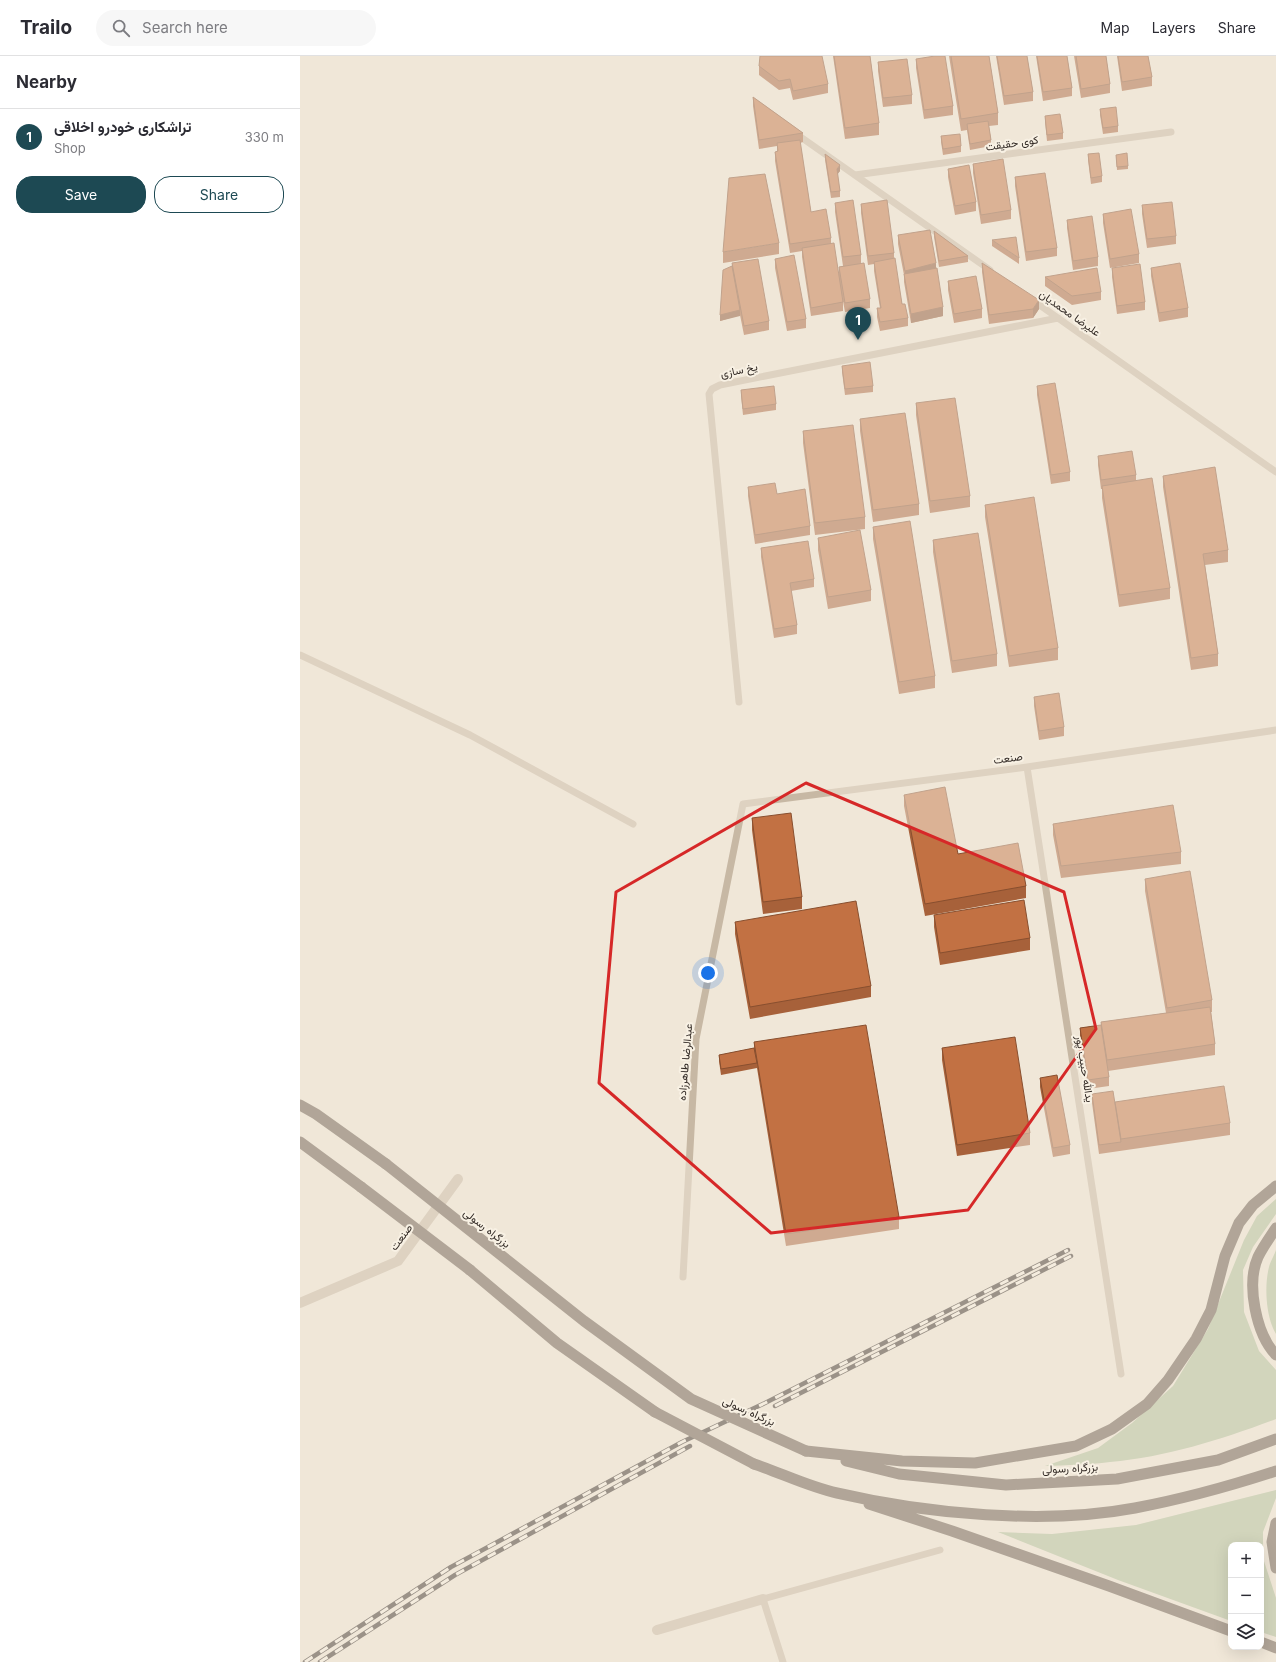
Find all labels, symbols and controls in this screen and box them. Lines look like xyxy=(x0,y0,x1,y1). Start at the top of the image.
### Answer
search box xyxy=(96,10,376,46)
text: Trailo xyxy=(20,16,72,39)
icon: search xyxy=(110,17,132,39)
text: Search here xyxy=(142,18,228,37)
text: Map xyxy=(1101,19,1130,36)
text: Layers xyxy=(1152,19,1196,36)
text: Share xyxy=(1218,19,1256,36)
text: Nearby xyxy=(16,72,77,92)
text: تراشکاری خودرو اخلاقی xyxy=(54,117,191,136)
text: 1 xyxy=(26,129,32,145)
text: 330 m xyxy=(245,129,284,145)
street label: کوی حقیقت xyxy=(985,132,1039,154)
text: Shop xyxy=(54,140,86,156)
button: Save xyxy=(16,176,146,213)
button: Share xyxy=(154,176,284,213)
street label: علیرضا محمدیان xyxy=(1037,287,1103,339)
pin: 1 xyxy=(845,307,871,340)
street label: یخ سازی xyxy=(719,359,759,382)
street label: صنعت xyxy=(992,749,1024,767)
your location xyxy=(698,963,718,983)
street label: عبدالرضا طاهرزاده xyxy=(675,1023,695,1101)
street label: یدالله حبیب پور xyxy=(1072,1034,1097,1104)
street label: بزرگراه رسولی xyxy=(461,1205,513,1251)
street label: صنعت xyxy=(387,1221,415,1253)
street label: بزرگراه رسولی xyxy=(721,1393,777,1429)
street label: بزرگراه رسولی xyxy=(1042,1460,1098,1476)
map controls xyxy=(1228,1542,1264,1650)
button: + xyxy=(1228,1542,1264,1578)
button: − xyxy=(1228,1578,1264,1614)
button: layers xyxy=(1228,1614,1264,1650)

